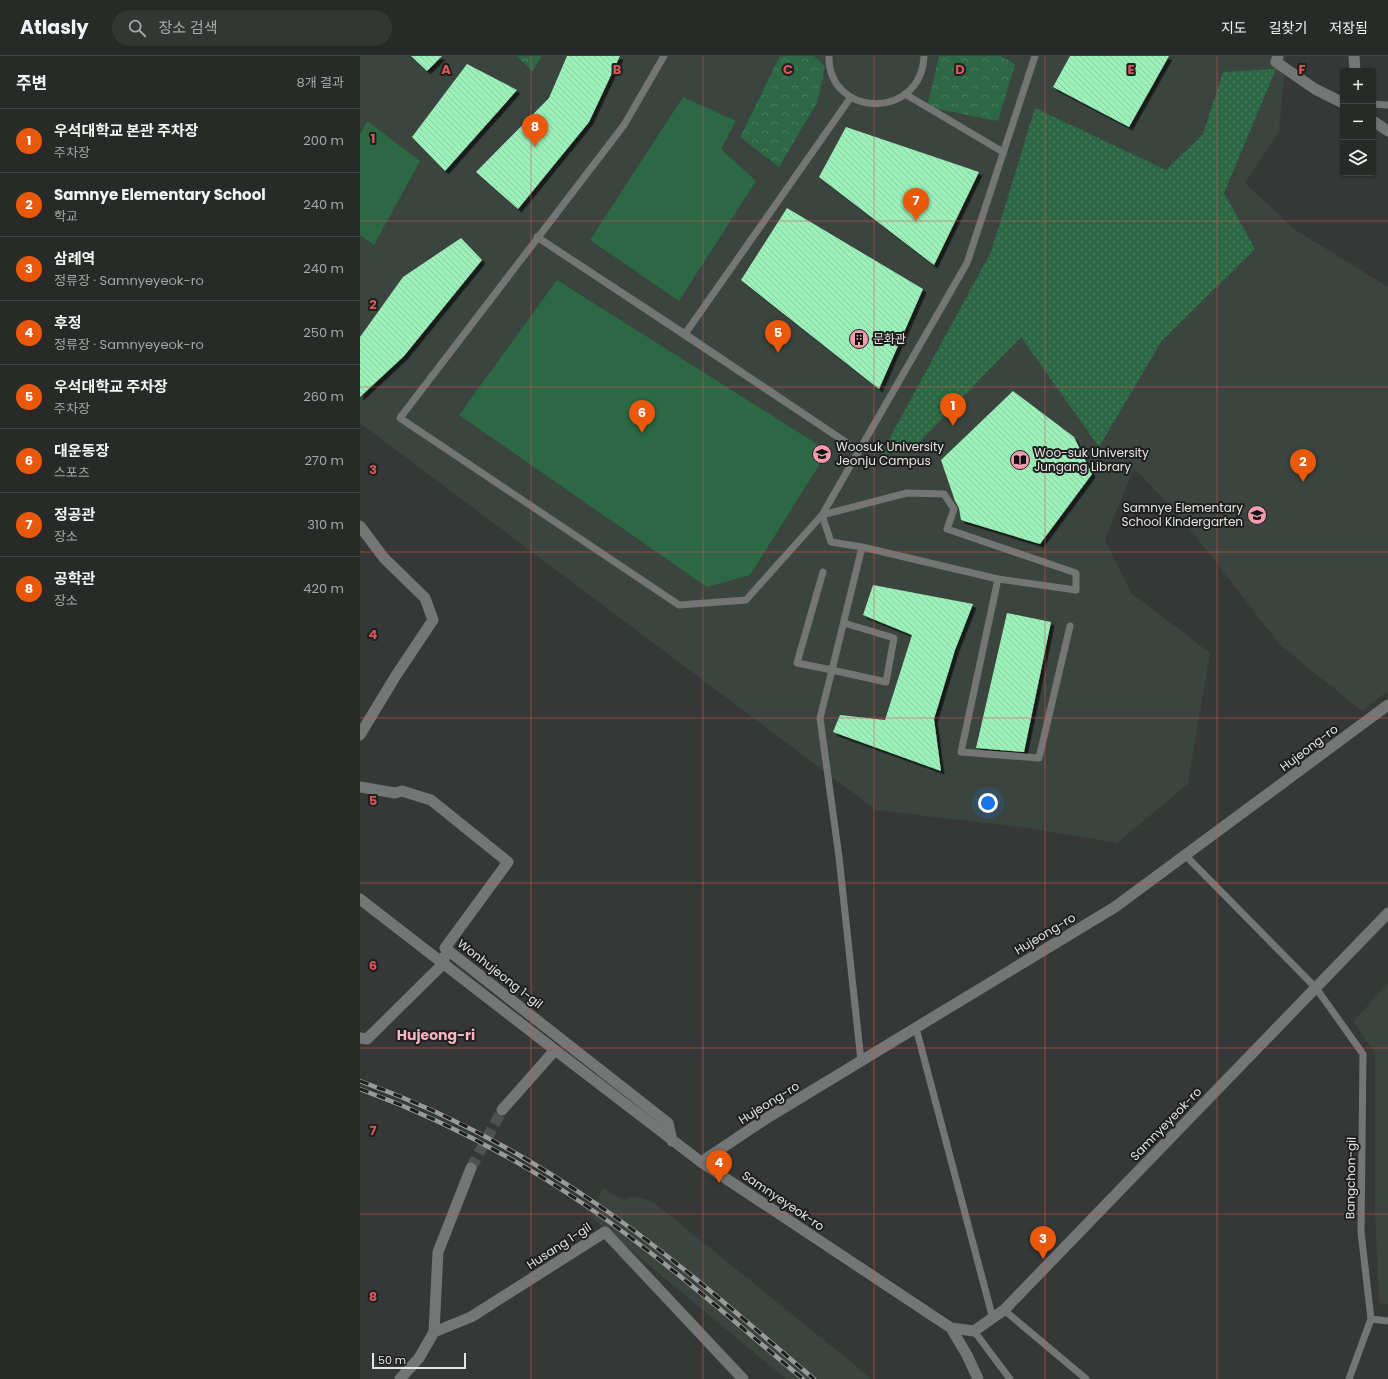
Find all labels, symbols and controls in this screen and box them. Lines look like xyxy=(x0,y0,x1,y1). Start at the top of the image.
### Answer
search box xyxy=(112,10,392,46)
text: Atlasly xyxy=(20,14,88,41)
icon: search xyxy=(126,17,148,39)
text: 장소 검색 xyxy=(158,17,218,38)
text: 지도 xyxy=(1221,18,1247,38)
text: 길찾기 xyxy=(1269,18,1307,38)
text: 저장됨 xyxy=(1329,18,1368,38)
text: A xyxy=(441,60,451,79)
text: B xyxy=(613,60,622,79)
text: C xyxy=(783,60,793,79)
text: D xyxy=(955,60,965,79)
text: E xyxy=(1127,60,1135,79)
text: F xyxy=(1298,60,1306,79)
map controls xyxy=(1340,68,1376,176)
button: + xyxy=(1340,68,1376,104)
text: 주변 xyxy=(16,71,47,95)
text: 8개 결과 xyxy=(296,73,344,92)
button: − xyxy=(1340,104,1376,140)
pin: 8 xyxy=(522,114,548,147)
text: 우석대학교 본관 주차장 xyxy=(54,120,198,141)
text: 1 xyxy=(371,129,375,148)
text: 1 xyxy=(27,131,31,150)
text: 200 m xyxy=(303,131,344,150)
button: layers xyxy=(1340,140,1376,176)
text: 주차장 xyxy=(54,143,90,162)
text: Samnye Elementary School xyxy=(54,184,266,205)
pin: 7 xyxy=(903,188,929,221)
text: 2 xyxy=(25,195,33,214)
text: 240 m xyxy=(303,195,344,214)
text: 학교 xyxy=(54,207,78,226)
text: 삼례역 xyxy=(54,248,95,269)
text: 3 xyxy=(25,259,33,278)
text: 240 m xyxy=(303,259,344,278)
text: 정류장 · Samnyeyeok-ro xyxy=(54,271,204,290)
text: 2 xyxy=(369,295,377,314)
text: 후정 xyxy=(54,312,82,333)
pin: 5 xyxy=(765,320,791,353)
text: 4 xyxy=(25,323,33,342)
text: 250 m xyxy=(303,323,344,342)
building icon: 문화관 xyxy=(848,328,870,350)
place label: 문화관 xyxy=(873,330,906,347)
text: 정류장 · Samnyeyeok-ro xyxy=(54,335,204,354)
text: 우석대학교 주차장 xyxy=(54,376,168,397)
text: 5 xyxy=(25,387,33,406)
text: 260 m xyxy=(303,387,344,406)
pin: 1 xyxy=(940,393,966,426)
text: 주차장 xyxy=(54,399,90,418)
pin: 6 xyxy=(629,400,655,433)
place label: Woosuk University Jeonju Campus xyxy=(836,438,944,469)
text: 대운동장 xyxy=(54,440,109,461)
school or university icon: Woosuk University Jeonju Campus xyxy=(811,443,833,465)
place label: Woo-suk University Jungang Library xyxy=(1034,444,1149,475)
library icon: Woo-suk University Jungang Library xyxy=(1009,449,1031,471)
pin: 2 xyxy=(1290,449,1316,482)
text: 6 xyxy=(25,451,33,470)
text: 270 m xyxy=(304,451,344,470)
text: 3 xyxy=(369,460,377,479)
text: 스포츠 xyxy=(54,463,90,482)
place label: Samnye Elementary School Kindergarten xyxy=(1121,499,1243,530)
text: 정공관 xyxy=(54,504,95,525)
school or university icon: Samnye Elementary School Kindergarten xyxy=(1246,504,1268,526)
text: 7 xyxy=(26,515,32,534)
text: 310 m xyxy=(307,515,344,534)
text: 장소 xyxy=(54,527,78,546)
text: 공학관 xyxy=(54,568,95,589)
text: 8 xyxy=(25,579,33,598)
text: 420 m xyxy=(303,579,344,598)
text: 장소 xyxy=(54,591,78,610)
text: 4 xyxy=(369,625,378,644)
street label: Hujeong-ro xyxy=(1276,720,1341,775)
text: 5 xyxy=(369,791,377,810)
your location xyxy=(978,793,998,813)
street label: Hujeong-ro xyxy=(1011,908,1079,959)
street label: Wonhujeong 1-gil xyxy=(454,935,547,1012)
text: 6 xyxy=(369,956,377,975)
district label: Hujeong-ri xyxy=(397,1025,475,1045)
street label: Hujeong-ro xyxy=(735,1077,803,1128)
street label: Samnyeyeok-ro xyxy=(1126,1083,1205,1164)
text: 7 xyxy=(370,1121,377,1140)
street label: Bangchon-gil xyxy=(1341,1137,1360,1219)
pin: 4 xyxy=(706,1150,732,1183)
street label: Samnyeyeok-ro xyxy=(739,1167,828,1235)
street label: Husang 1-gil xyxy=(523,1218,594,1273)
pin: 3 xyxy=(1030,1226,1056,1259)
text: 8 xyxy=(369,1287,377,1306)
scale bar xyxy=(372,1351,466,1370)
text: 50 m xyxy=(378,1352,406,1368)

